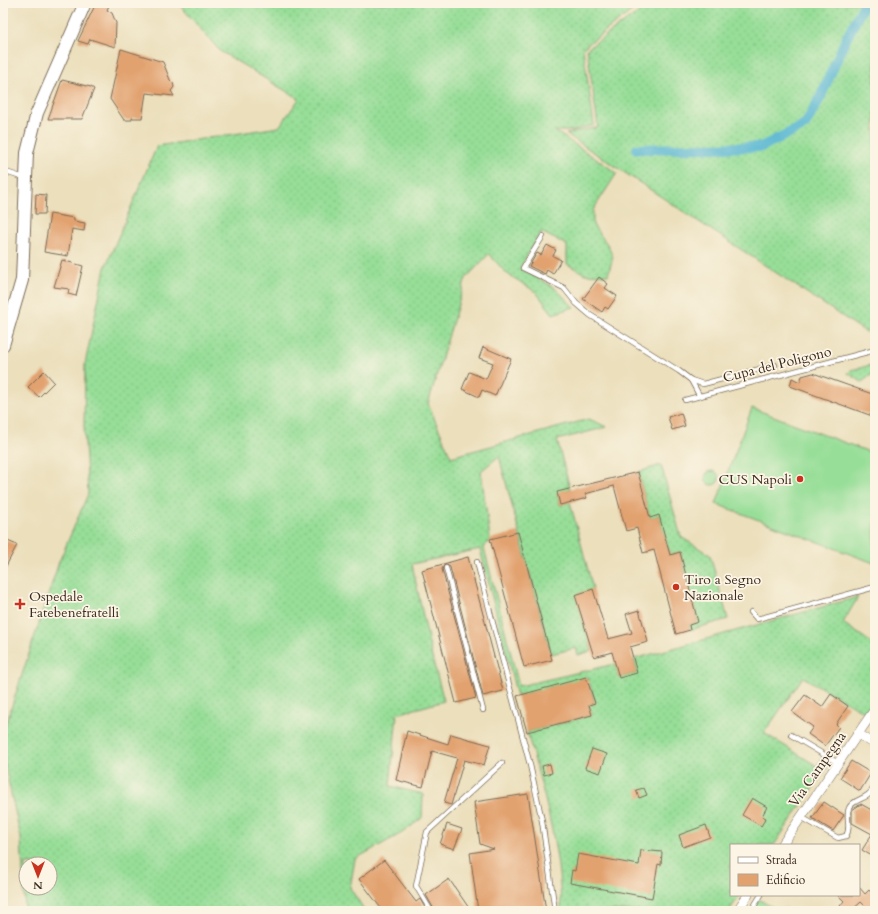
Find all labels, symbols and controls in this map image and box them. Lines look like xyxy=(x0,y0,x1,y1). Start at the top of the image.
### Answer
street label: Cupa del Poligono xyxy=(721,342,834,387)
place label: CUS Napoli xyxy=(719,470,792,489)
marker: CUS Napoli xyxy=(795,474,805,484)
place label: Tiro a Segno Nazionale xyxy=(684,570,762,605)
marker: Tiro a Segno Nazionale xyxy=(671,582,681,592)
place label: Ospedale Fatebenefratelli xyxy=(29,587,119,622)
marker: Ospedale Fatebenefratelli xyxy=(14,598,26,610)
street label: Via Campegna xyxy=(784,728,851,811)
legend xyxy=(730,844,860,896)
text: Strada xyxy=(766,852,798,868)
north arrow xyxy=(18,856,58,896)
text: Edificio xyxy=(766,872,806,888)
text: N xyxy=(33,878,43,893)

